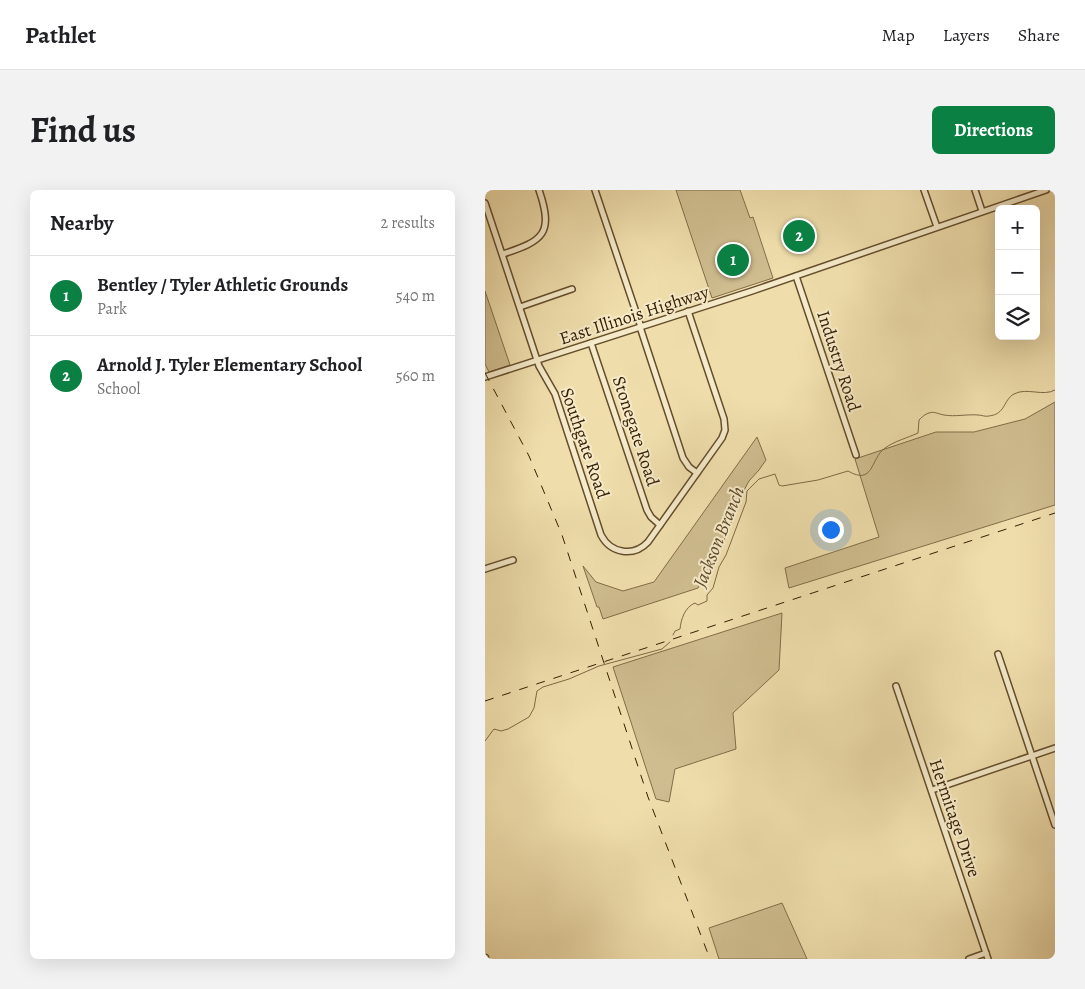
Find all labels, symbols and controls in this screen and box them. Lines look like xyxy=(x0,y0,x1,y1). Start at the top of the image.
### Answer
text: Pathlet xyxy=(25,19,96,51)
text: Map xyxy=(882,23,915,47)
text: Layers xyxy=(943,23,990,47)
text: Share xyxy=(1018,23,1060,47)
text: Find us xyxy=(30,106,136,154)
button: Directions xyxy=(932,106,1055,154)
map controls xyxy=(995,205,1040,340)
button: + xyxy=(995,205,1040,250)
text: Nearby xyxy=(50,209,113,237)
text: 2 results xyxy=(380,212,435,234)
pin: 2 xyxy=(783,217,815,255)
pin: 1 xyxy=(717,241,749,279)
button: − xyxy=(995,250,1040,295)
text: Bentley / Tyler Athletic Grounds xyxy=(97,272,348,298)
street label: East Illinois Highway xyxy=(556,279,713,350)
text: 1 xyxy=(63,285,69,307)
text: 540 m xyxy=(396,285,435,307)
button: layers xyxy=(995,295,1040,340)
text: Park xyxy=(97,298,127,320)
street label: Industry Road xyxy=(811,307,867,415)
text: Arnold J. Tyler Elementary School xyxy=(97,352,362,378)
text: 2 xyxy=(62,365,70,387)
text: 560 m xyxy=(396,365,435,387)
street label: Stonegate Road xyxy=(607,373,665,489)
text: School xyxy=(97,378,140,400)
street label: Southgate Road xyxy=(555,384,615,502)
water label: Jackson Branch xyxy=(687,483,751,592)
your location xyxy=(818,517,844,543)
street label: Hermitage Drive xyxy=(924,756,986,880)

